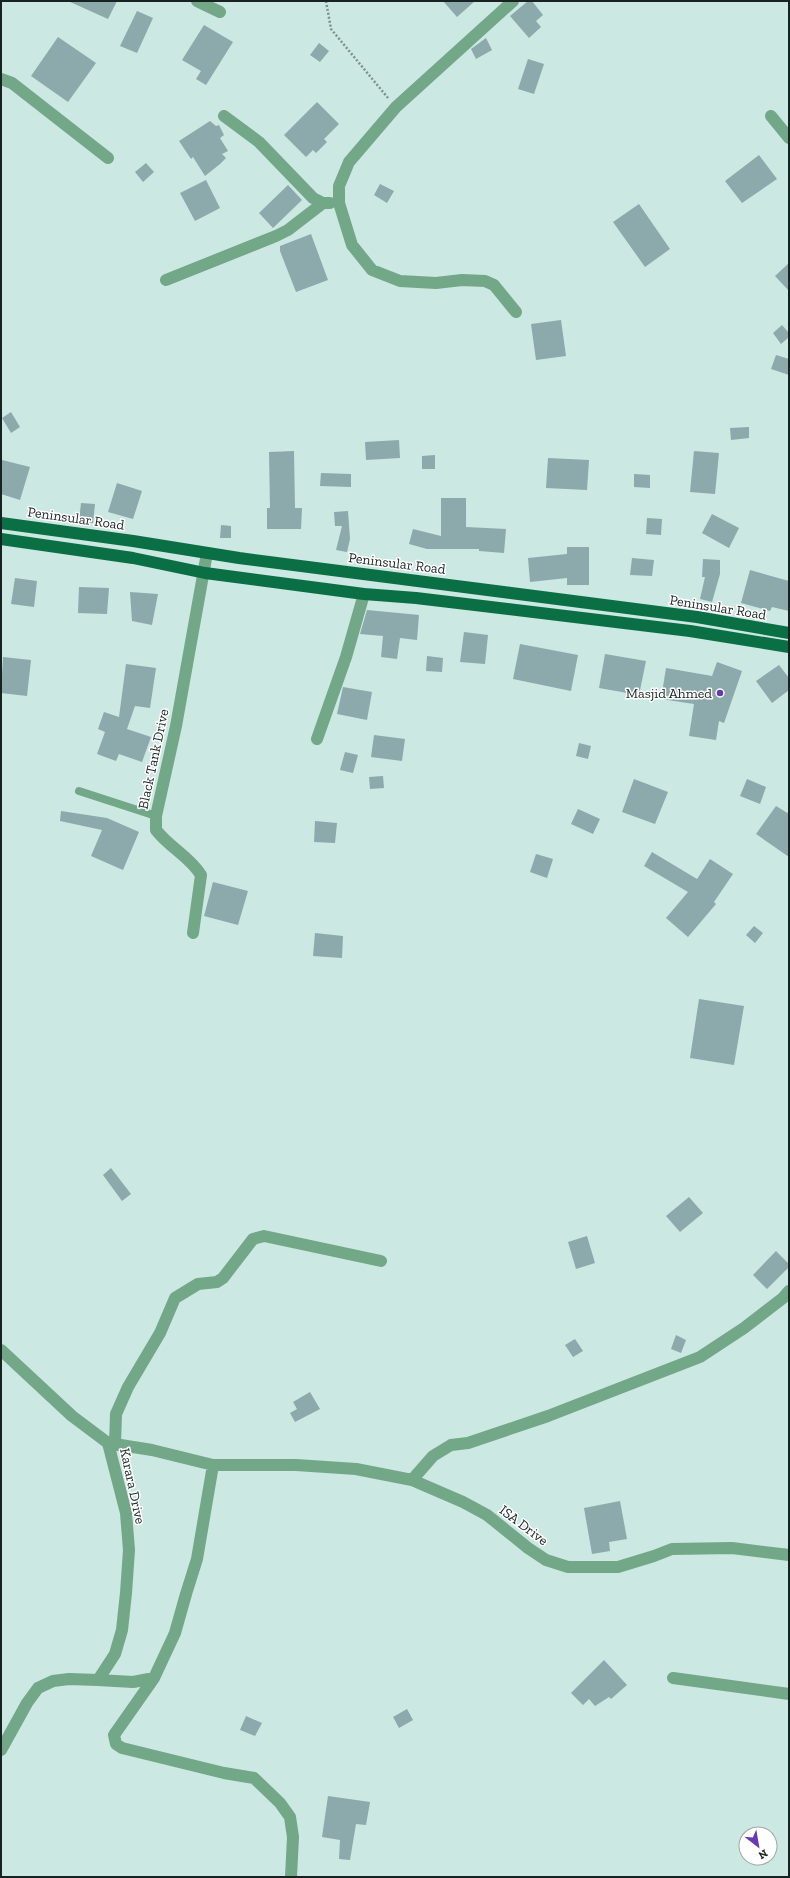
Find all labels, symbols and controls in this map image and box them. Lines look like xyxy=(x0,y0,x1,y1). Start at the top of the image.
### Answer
street label: Peninsular Road xyxy=(26,503,126,534)
street label: Peninsular Road xyxy=(347,549,447,578)
street label: Peninsular Road xyxy=(668,591,768,624)
place label: Masjid Ahmed xyxy=(626,685,712,702)
marker: Masjid Ahmed xyxy=(715,688,725,698)
street label: Black Tank Drive xyxy=(135,707,172,811)
street label: Karara Drive xyxy=(116,1447,149,1526)
street label: ISA Drive xyxy=(496,1502,552,1549)
north arrow xyxy=(738,1826,778,1866)
text: N xyxy=(755,1846,770,1862)

